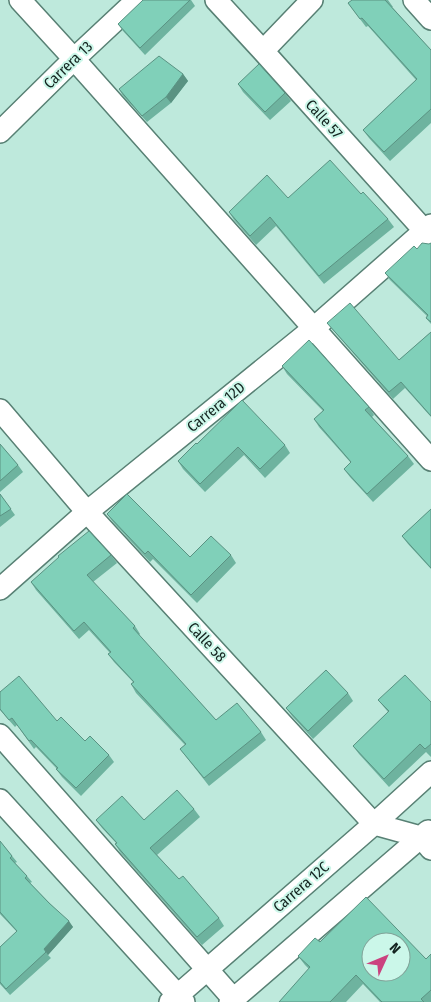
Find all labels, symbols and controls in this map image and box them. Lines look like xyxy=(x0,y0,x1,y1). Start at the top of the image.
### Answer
street label: Carrera 13 xyxy=(40,37,96,93)
street label: Calle 57 xyxy=(302,96,346,142)
street label: Carrera 12D xyxy=(183,378,249,436)
street label: Calle 58 xyxy=(184,618,230,666)
street label: Carrera 12C xyxy=(269,858,333,916)
north arrow xyxy=(361,932,411,982)
text: N xyxy=(386,939,404,957)

